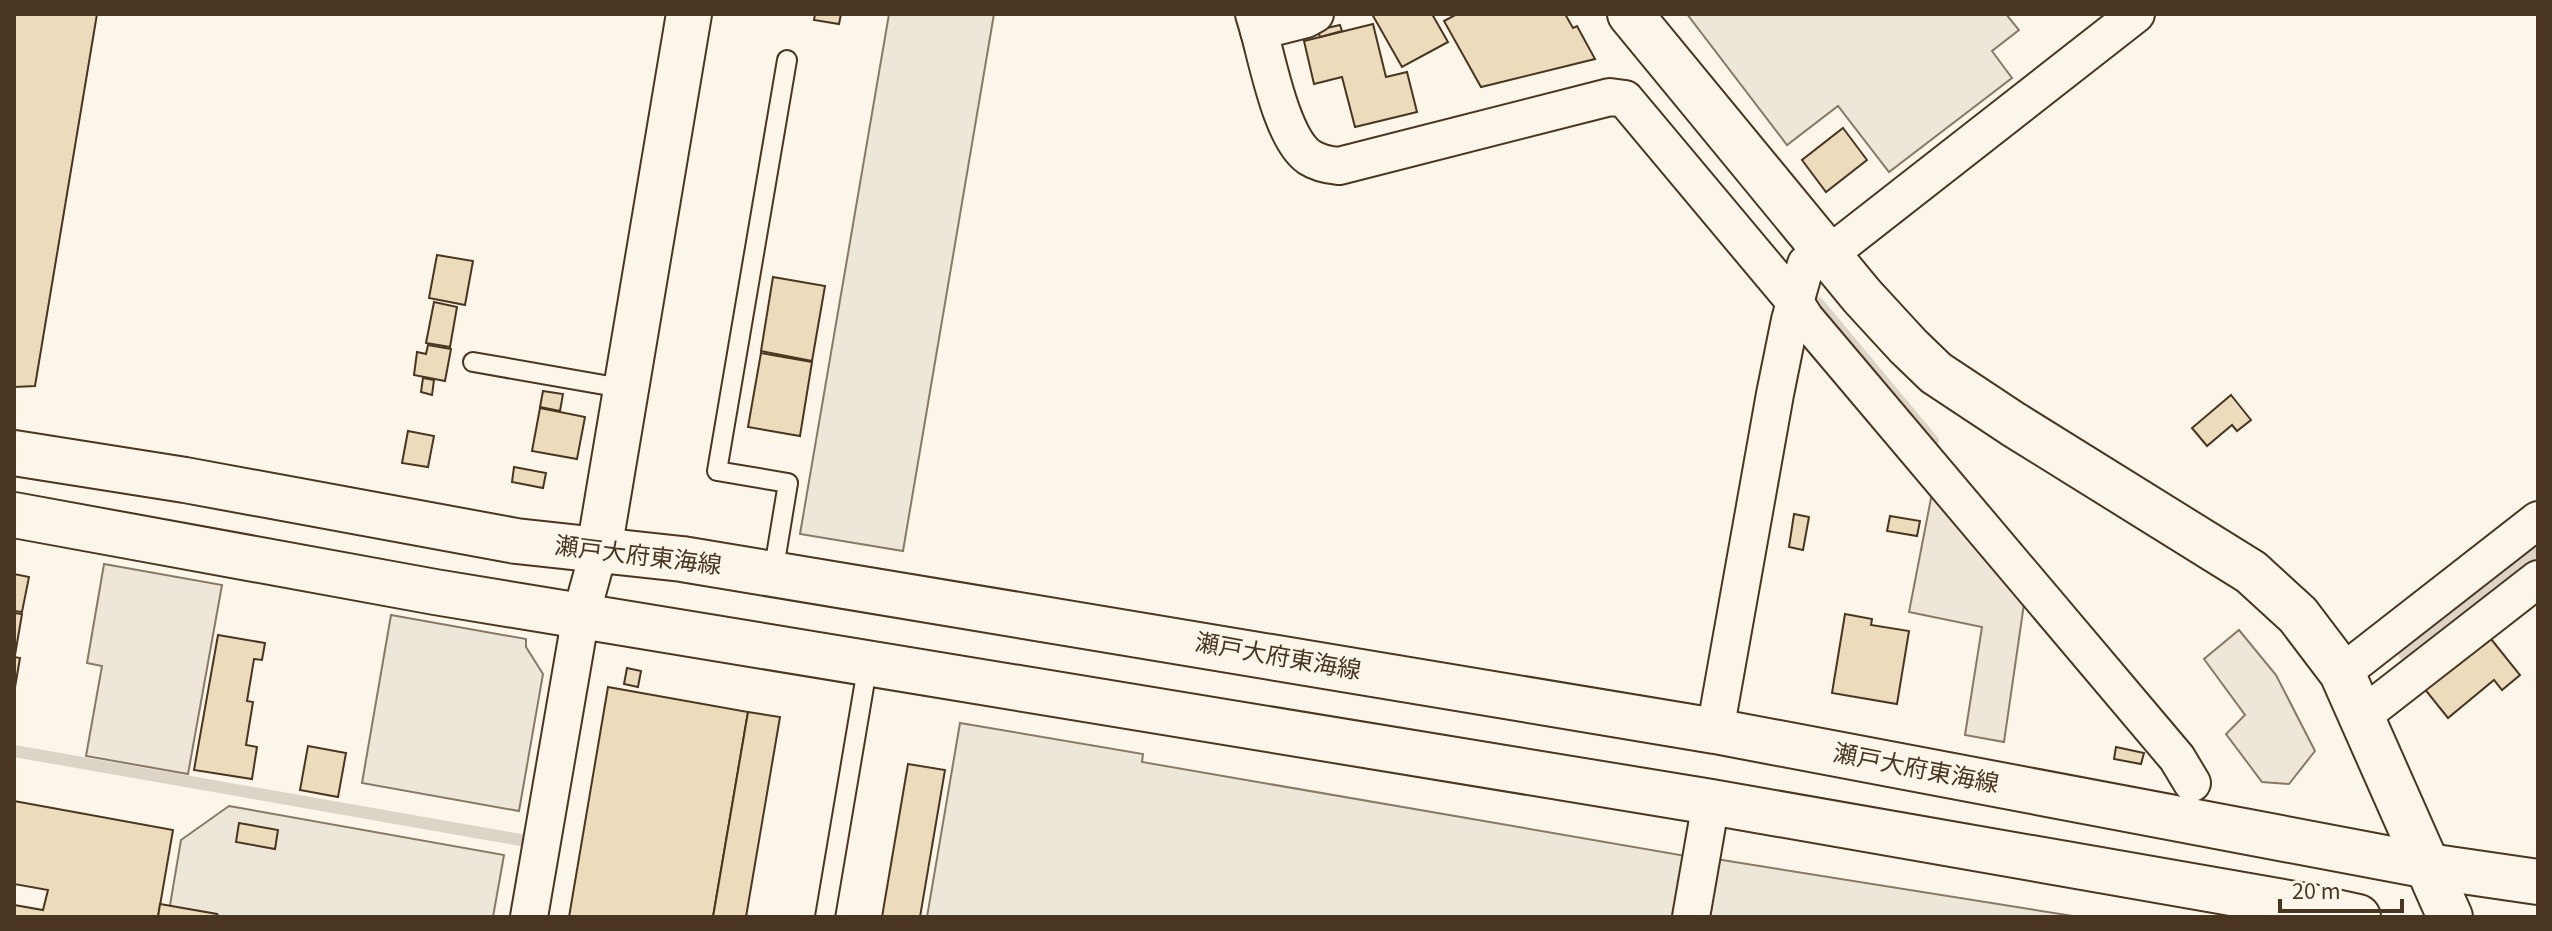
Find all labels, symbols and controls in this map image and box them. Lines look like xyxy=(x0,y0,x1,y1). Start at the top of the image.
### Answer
street label: 瀬戸大府東海線 xyxy=(552,528,724,584)
street label: 瀬戸大府東海線 xyxy=(1192,625,1364,689)
street label: 瀬戸大府東海線 xyxy=(1830,736,2002,802)
scale bar xyxy=(2280,863,2402,913)
text: 20 m xyxy=(2292,874,2341,909)

